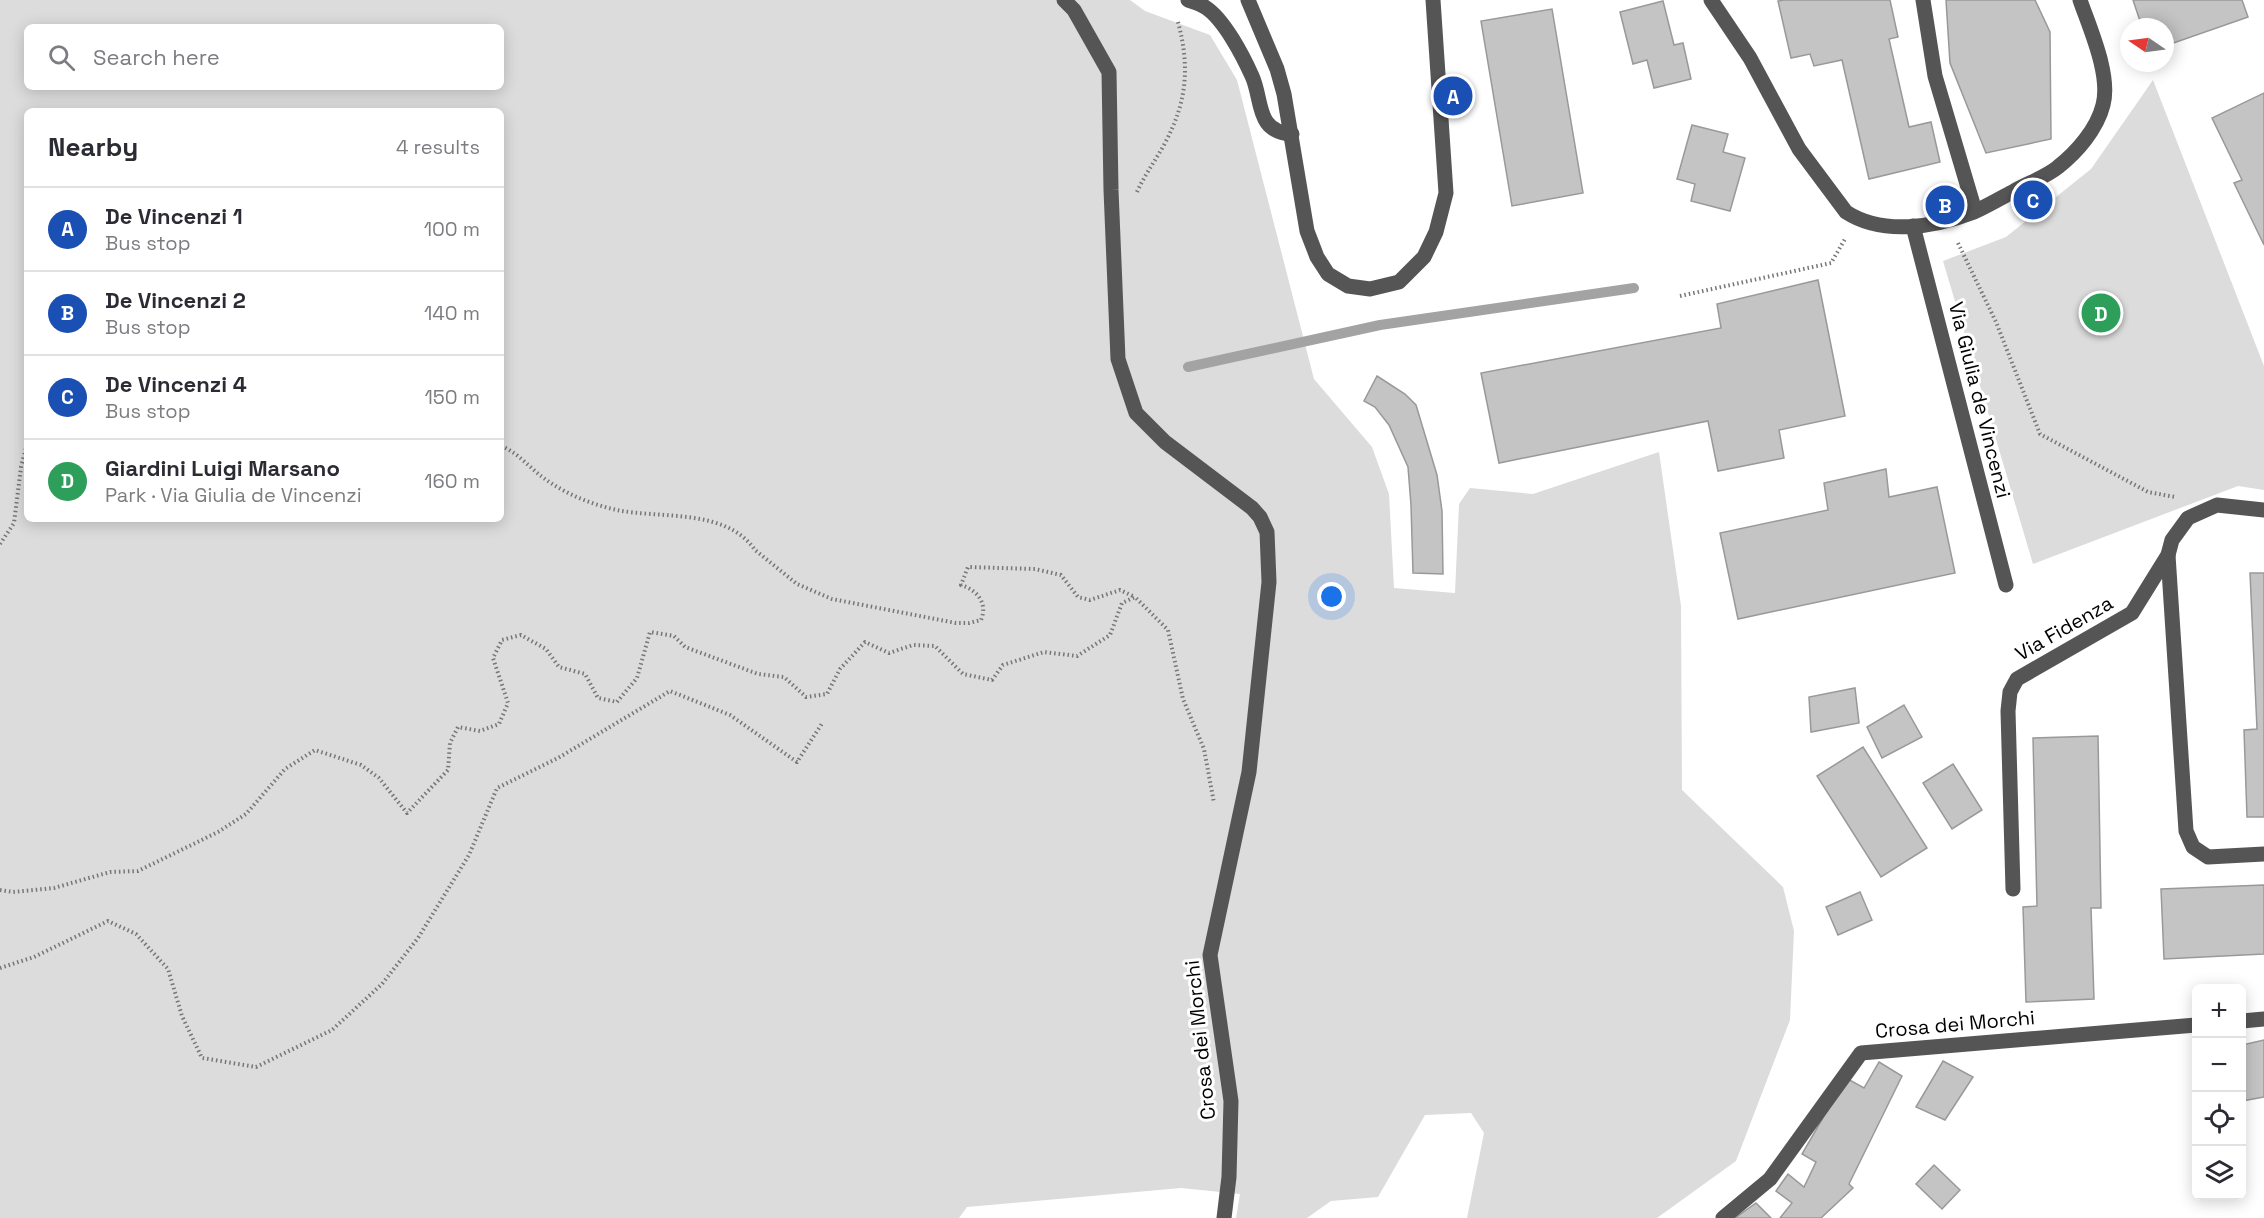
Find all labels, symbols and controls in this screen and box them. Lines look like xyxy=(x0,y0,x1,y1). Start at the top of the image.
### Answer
north arrow xyxy=(2120,18,2174,72)
search box xyxy=(24,24,504,90)
icon: search xyxy=(45,41,78,74)
text: Search here xyxy=(93,43,220,71)
pin: A xyxy=(1434,74,1472,118)
text: Nearby xyxy=(48,130,138,164)
text: 4 results xyxy=(396,134,480,160)
pin: C xyxy=(2014,178,2052,222)
pin: B xyxy=(1926,182,1964,228)
text: De Vincenzi 1 xyxy=(105,202,243,230)
text: A xyxy=(61,216,74,242)
text: 100 m xyxy=(424,216,480,242)
text: Bus stop xyxy=(105,230,191,256)
text: De Vincenzi 2 xyxy=(105,286,246,314)
pin: D xyxy=(2082,290,2120,336)
street label: Via Giulia de Vincenzi xyxy=(1943,299,2017,501)
text: B xyxy=(61,300,74,326)
text: 140 m xyxy=(424,300,480,326)
text: Bus stop xyxy=(105,314,191,340)
text: De Vincenzi 4 xyxy=(105,370,247,398)
text: C xyxy=(61,384,74,410)
text: 150 m xyxy=(425,384,480,410)
text: Bus stop xyxy=(105,398,191,424)
text: Giardini Luigi Marsano xyxy=(105,454,340,482)
text: D xyxy=(61,468,74,494)
text: 160 m xyxy=(424,468,480,494)
text: Park · Via Giulia de Vincenzi xyxy=(105,482,362,508)
your location xyxy=(1317,582,1346,611)
street label: Via Fidenza xyxy=(2011,590,2117,666)
street label: Crosa dei Morchi xyxy=(1179,959,1221,1121)
map controls xyxy=(2192,984,2246,1200)
button: + xyxy=(2192,984,2246,1038)
street label: Crosa dei Morchi xyxy=(1874,1004,2036,1044)
button: − xyxy=(2192,1038,2246,1092)
button: locate xyxy=(2192,1092,2246,1146)
button: layers xyxy=(2192,1146,2246,1200)

